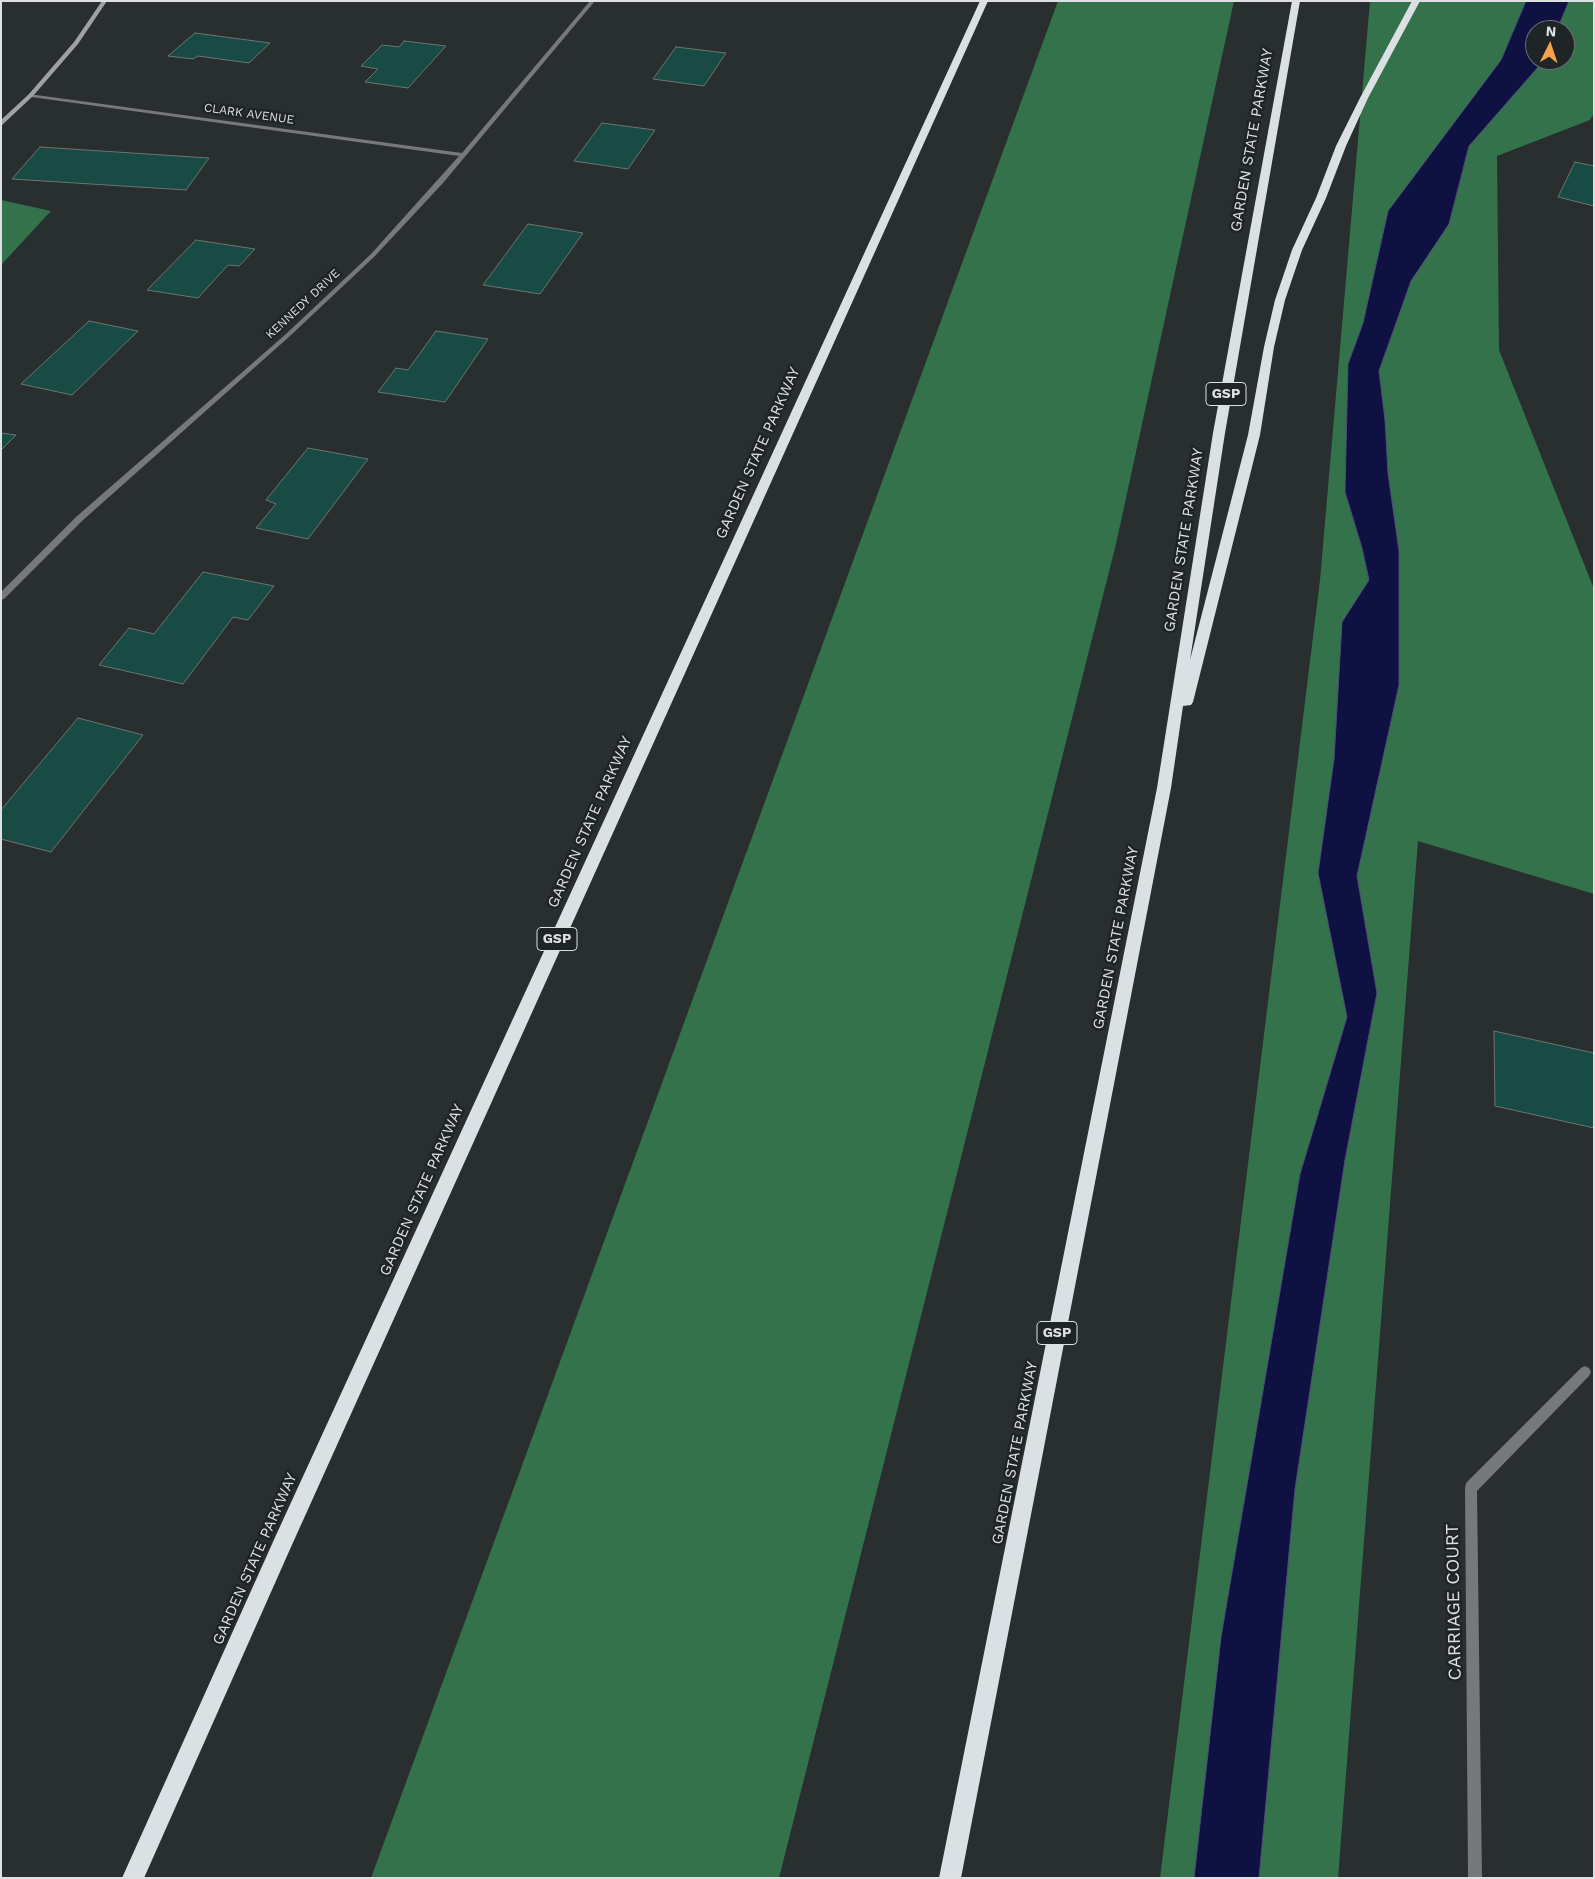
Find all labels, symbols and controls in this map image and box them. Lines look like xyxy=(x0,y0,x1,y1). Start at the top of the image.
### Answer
north arrow xyxy=(1525,20,1575,70)
text: N xyxy=(1545,23,1557,39)
street label: GARDEN STATE PARKWAY xyxy=(1227,47,1277,233)
street label: CLARK AVENUE xyxy=(203,101,295,127)
street label: KENNEDY DRIVE xyxy=(263,266,343,342)
street label: GARDEN STATE PARKWAY xyxy=(712,364,804,542)
road number: GSP xyxy=(1206,382,1246,406)
street label: GARDEN STATE PARKWAY xyxy=(1161,447,1207,633)
street label: GARDEN STATE PARKWAY xyxy=(544,733,636,911)
street label: GARDEN STATE PARKWAY xyxy=(1089,845,1143,1031)
road number: GSP xyxy=(537,928,577,951)
street label: GARDEN STATE PARKWAY xyxy=(376,1101,468,1279)
road number: GSP xyxy=(1037,1322,1077,1345)
street label: GARDEN STATE PARKWAY xyxy=(988,1360,1042,1546)
street label: GARDEN STATE PARKWAY xyxy=(209,1470,301,1648)
street label: CARRIAGE COURT xyxy=(1442,1523,1466,1681)

